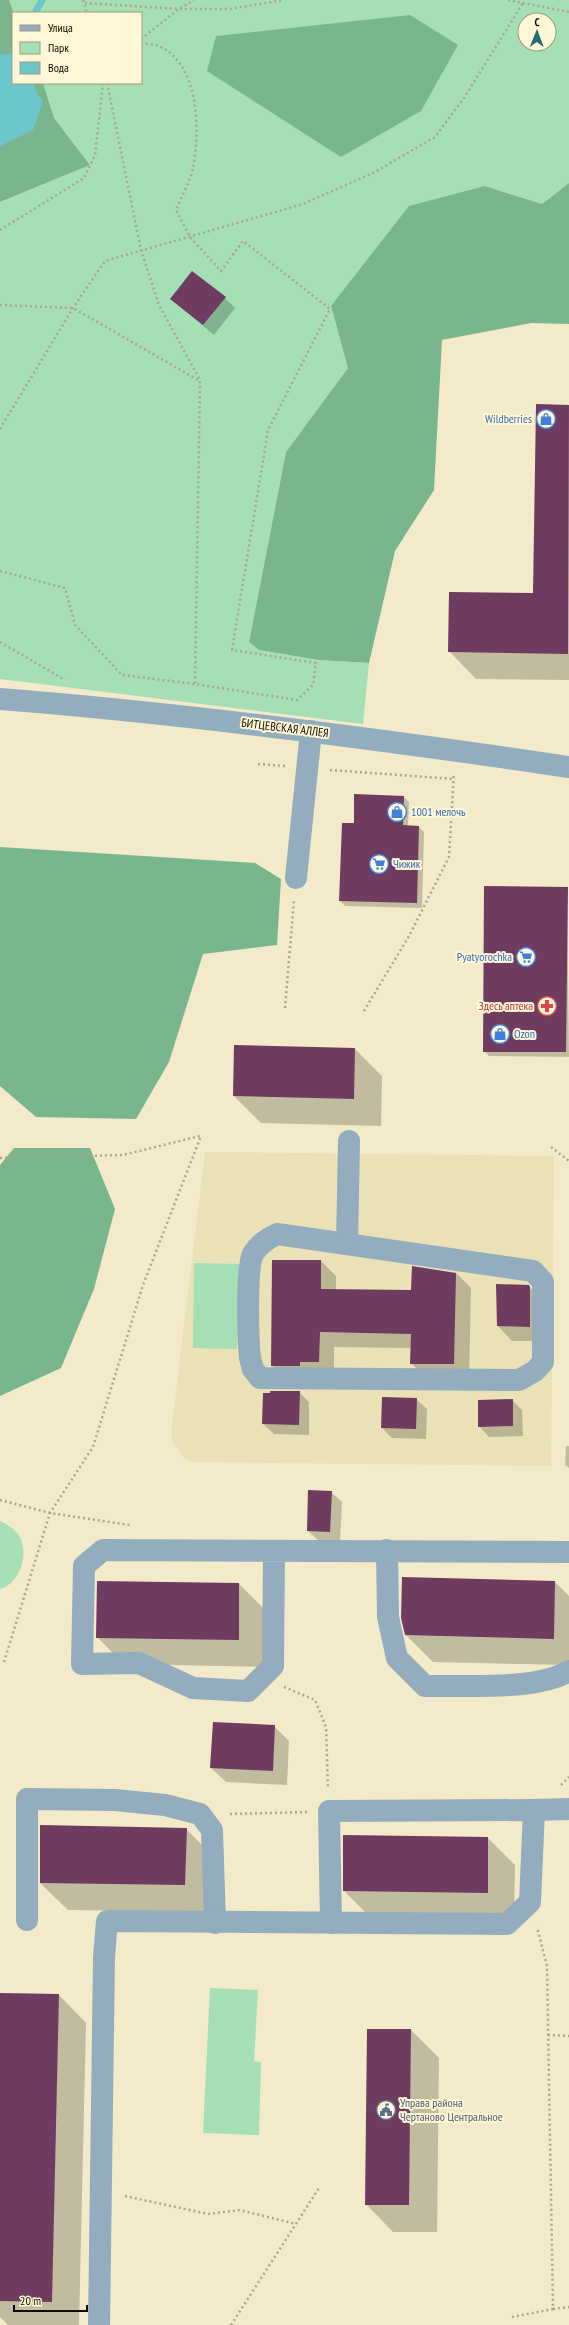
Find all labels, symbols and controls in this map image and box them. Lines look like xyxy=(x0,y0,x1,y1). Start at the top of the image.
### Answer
legend xyxy=(12,12,142,84)
north arrow xyxy=(517,12,557,52)
text: С xyxy=(535,15,540,29)
text: Улица xyxy=(48,20,73,35)
text: Парк xyxy=(48,40,69,55)
text: Вода xyxy=(48,60,69,75)
shop icon: Wildberries xyxy=(535,408,557,430)
place label: Wildberries xyxy=(485,411,532,426)
street label: БИТЦЕВСКАЯ АЛЛЕЯ xyxy=(241,715,330,740)
shop icon: 1001 мелочь xyxy=(386,801,408,823)
place label: 1001 мелочь xyxy=(411,804,466,819)
supermarket icon: Чижик xyxy=(368,853,390,875)
place label: Чижик xyxy=(393,856,421,871)
supermarket icon: Pyatyorochka xyxy=(515,946,537,968)
place label: Pyatyorochka xyxy=(457,949,512,964)
pharmacy icon: Здесь аптека xyxy=(536,995,558,1017)
place label: Здесь аптека xyxy=(479,998,533,1013)
shop icon: Ozon xyxy=(489,1023,511,1045)
place label: Ozon xyxy=(514,1026,535,1041)
place label: Управа района Чертаново Центральное xyxy=(400,2095,503,2124)
public building icon: Управа района Чертаново Центральное xyxy=(375,2099,397,2121)
scale bar xyxy=(14,2287,87,2313)
text: 20 m xyxy=(20,2293,41,2308)

